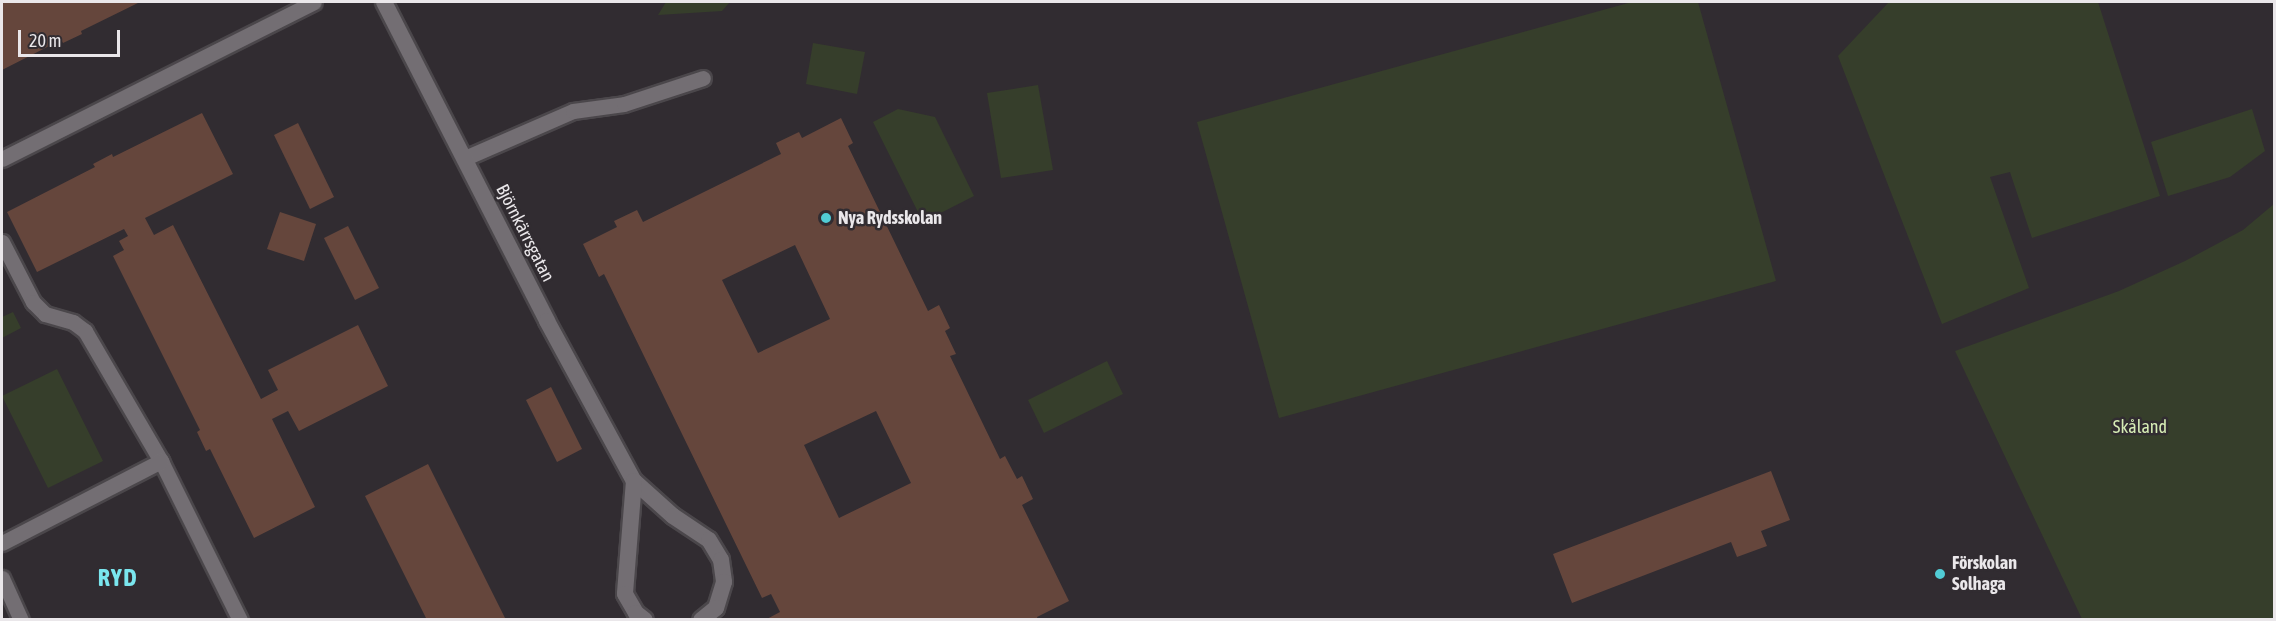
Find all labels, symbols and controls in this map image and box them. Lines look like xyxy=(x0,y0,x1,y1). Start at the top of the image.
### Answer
scale bar xyxy=(21,18,123,56)
text: 20 m xyxy=(29,30,61,51)
street label: Björnkärrsgatan xyxy=(491,181,559,285)
place label: Nya Rydsskolan xyxy=(838,207,942,229)
marker: Nya Rydsskolan xyxy=(819,211,833,225)
park label: Skåland xyxy=(2113,416,2167,438)
place label: Förskolan Solhaga xyxy=(1952,553,2017,596)
district label: RYD xyxy=(98,564,138,592)
marker: Förskolan Solhaga xyxy=(1933,567,1947,581)

